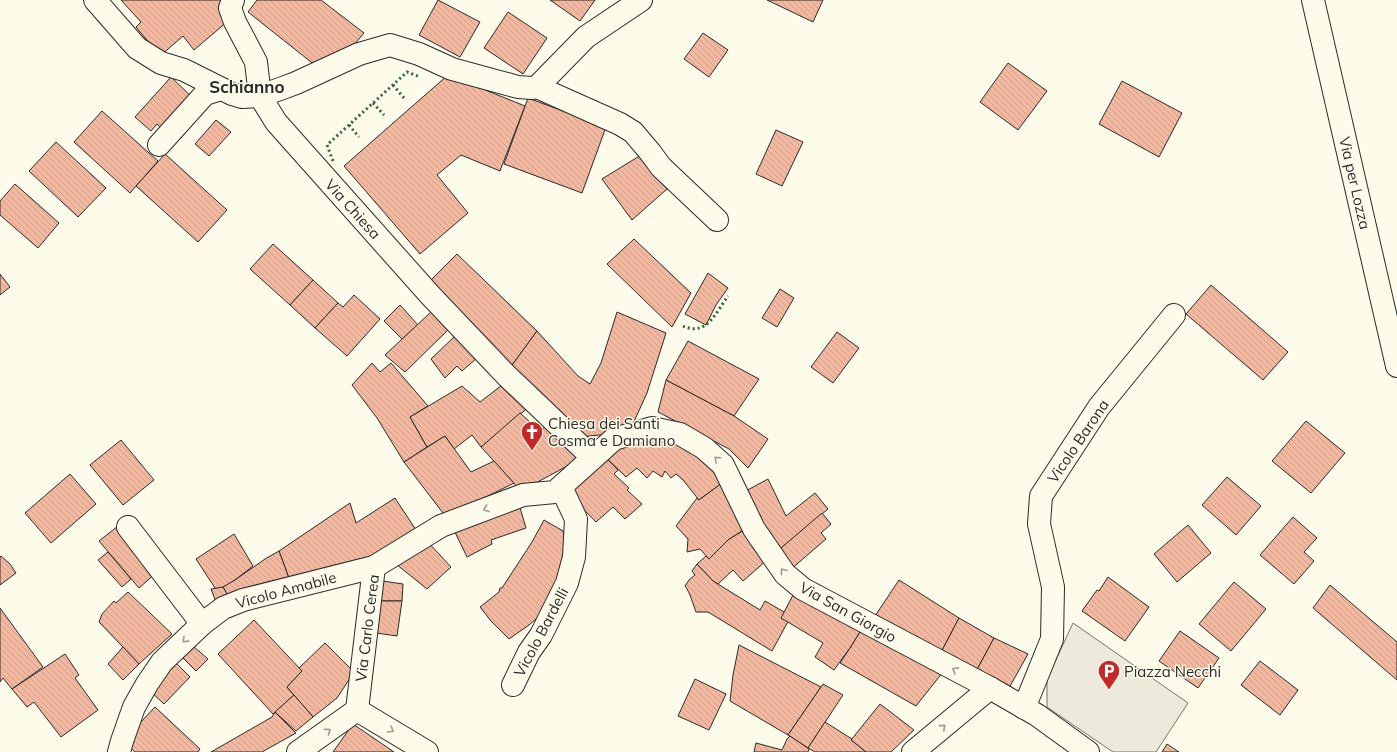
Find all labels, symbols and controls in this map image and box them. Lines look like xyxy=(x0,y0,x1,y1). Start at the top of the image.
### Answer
district label: Schianno xyxy=(209,76,285,97)
street label: Via per Lozza xyxy=(1335,135,1375,231)
street label: Via Chiesa xyxy=(321,175,385,243)
street label: Vicolo Barona xyxy=(1043,396,1113,486)
place label: Chiesa dei Santi Cosma e Damiano xyxy=(548,414,675,450)
church icon: Chiesa dei Santi Cosma e Damiano xyxy=(519,419,545,452)
one-way arrow xyxy=(714,457,722,464)
one-way arrow xyxy=(483,504,490,512)
street label: Vicolo Amabile xyxy=(234,567,338,613)
one-way arrow xyxy=(780,568,787,575)
street label: Via Carlo Cerea xyxy=(351,573,383,683)
street label: Via San Giorgio xyxy=(796,578,900,646)
street label: Vicolo Bardelli xyxy=(510,584,572,680)
one-way arrow xyxy=(182,635,190,643)
parking icon: Piazza Necchi xyxy=(1096,658,1122,691)
place label: Piazza Necchi xyxy=(1124,662,1221,681)
one-way arrow xyxy=(952,667,960,674)
one-way arrow xyxy=(387,725,394,733)
one-way arrow xyxy=(938,725,945,732)
one-way arrow xyxy=(324,728,331,736)

